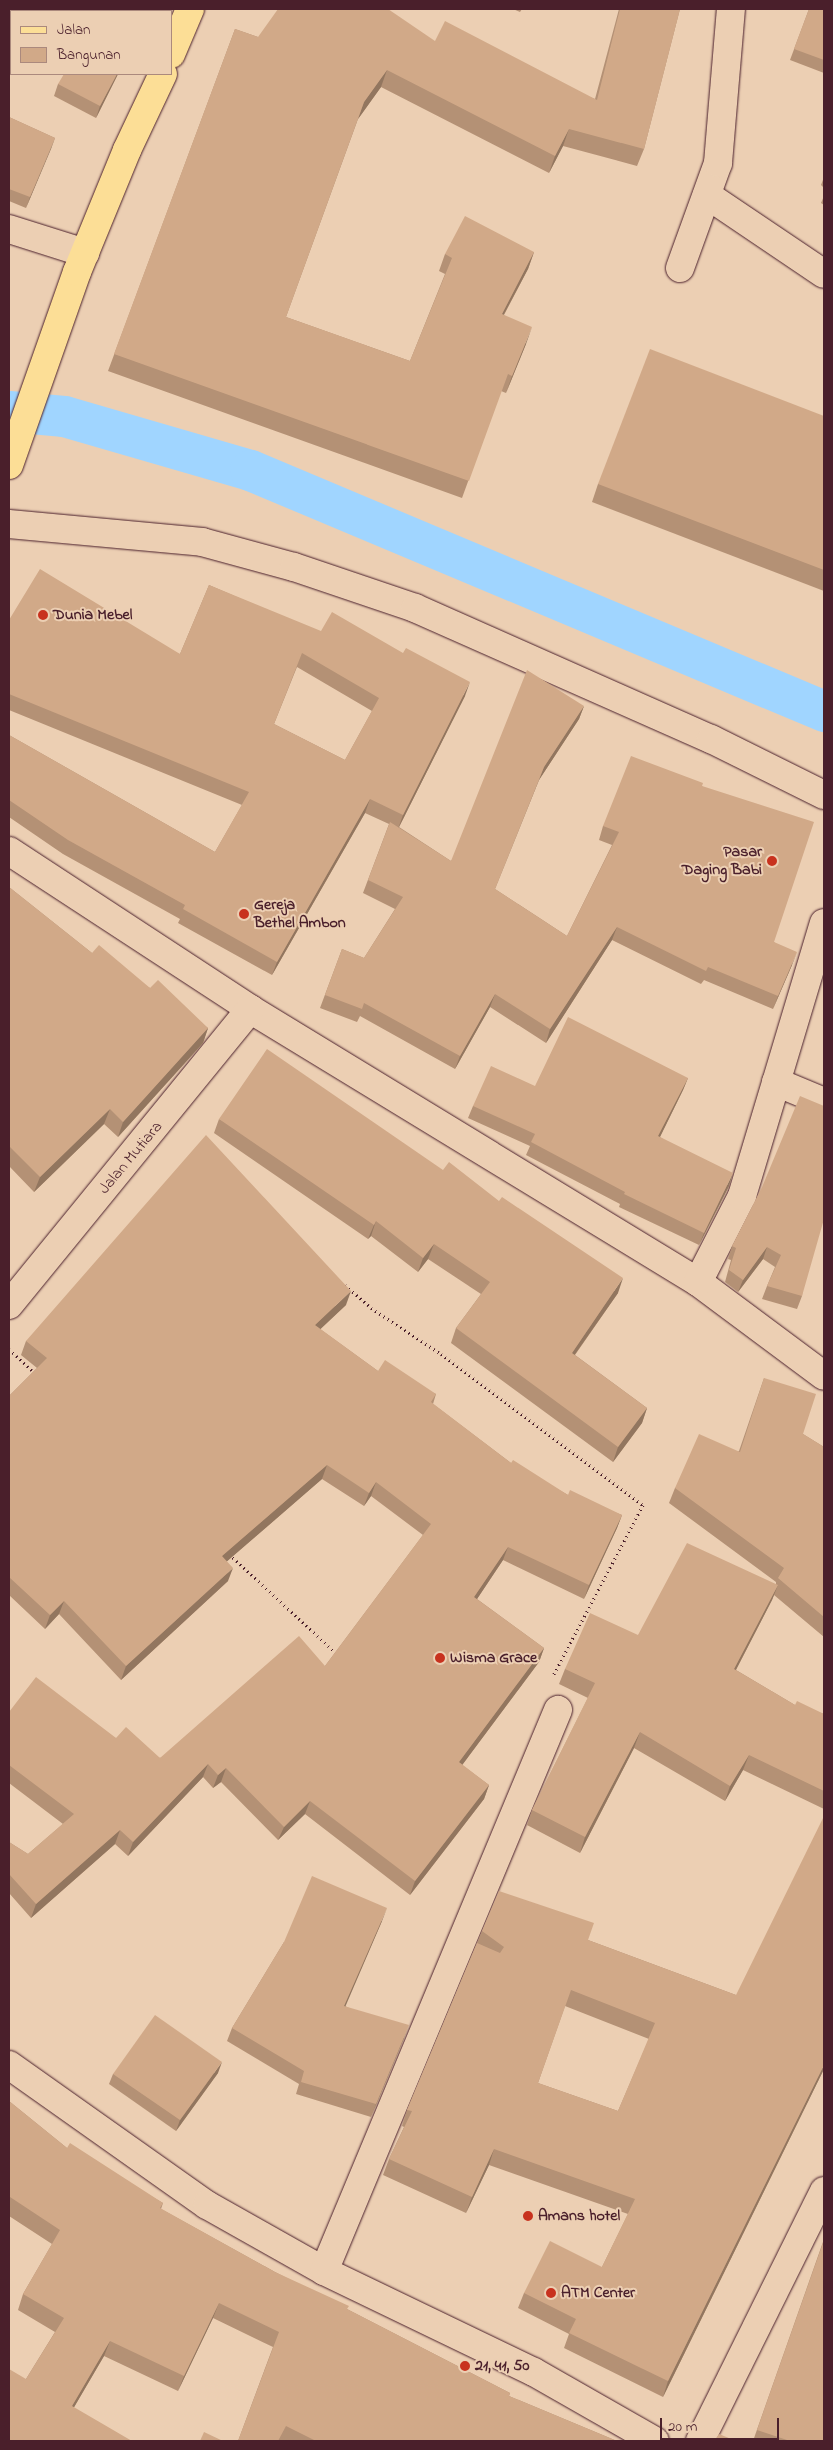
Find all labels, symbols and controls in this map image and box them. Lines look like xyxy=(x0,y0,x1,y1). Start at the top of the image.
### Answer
legend xyxy=(10,10,172,75)
text: Jalan xyxy=(57,19,90,41)
text: Bangunan xyxy=(57,44,121,66)
place label: Dunia Mebel xyxy=(53,605,132,625)
marker: Dunia Mebel xyxy=(37,609,49,621)
place label: Pasar Daging Babi xyxy=(682,842,762,880)
marker: Pasar Daging Babi xyxy=(766,855,778,867)
place label: Gereja Bethel Ambon xyxy=(254,895,346,933)
marker: Gereja Bethel Ambon xyxy=(238,908,250,920)
street label: Jalan Mutiara xyxy=(95,1118,167,1198)
place label: Wisma Grace xyxy=(450,1648,537,1668)
marker: Wisma Grace xyxy=(434,1652,446,1664)
place label: Amans hotel xyxy=(538,2206,620,2226)
marker: Amans hotel xyxy=(522,2210,534,2222)
place label: ATM Center xyxy=(561,2283,635,2303)
marker: ATM Center xyxy=(545,2287,557,2299)
place label: 21, 41, 50 xyxy=(475,2356,529,2376)
marker: 21, 41, 50 xyxy=(459,2360,471,2372)
scale bar xyxy=(663,2408,782,2440)
text: 20 m xyxy=(668,2416,697,2438)

